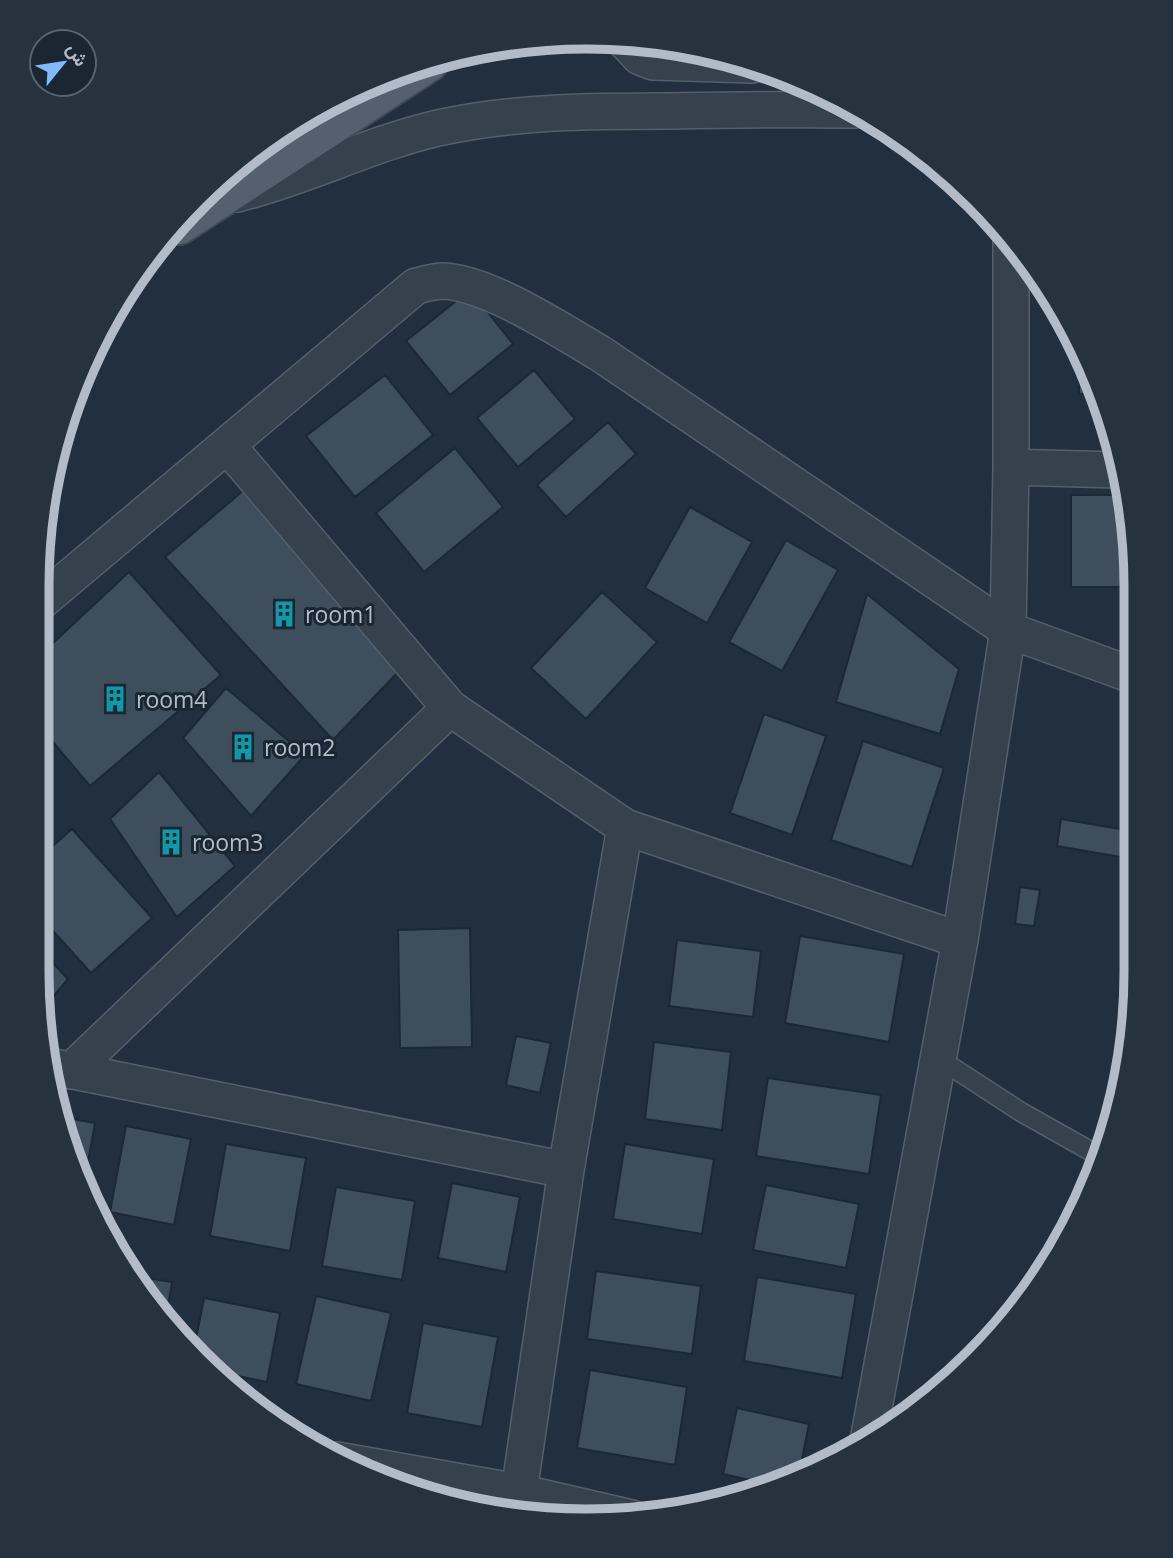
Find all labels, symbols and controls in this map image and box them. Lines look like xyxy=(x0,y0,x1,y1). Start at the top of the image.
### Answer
north arrow xyxy=(28,28,98,98)
text: ش xyxy=(61,38,95,71)
place label: room1 xyxy=(305,598,377,630)
building icon: room1 xyxy=(269,599,299,629)
place label: room4 xyxy=(136,683,208,715)
building icon: room4 xyxy=(100,684,130,714)
place label: room2 xyxy=(264,731,336,763)
building icon: room2 xyxy=(228,732,258,762)
place label: room3 xyxy=(192,826,264,858)
building icon: room3 xyxy=(156,827,186,857)

